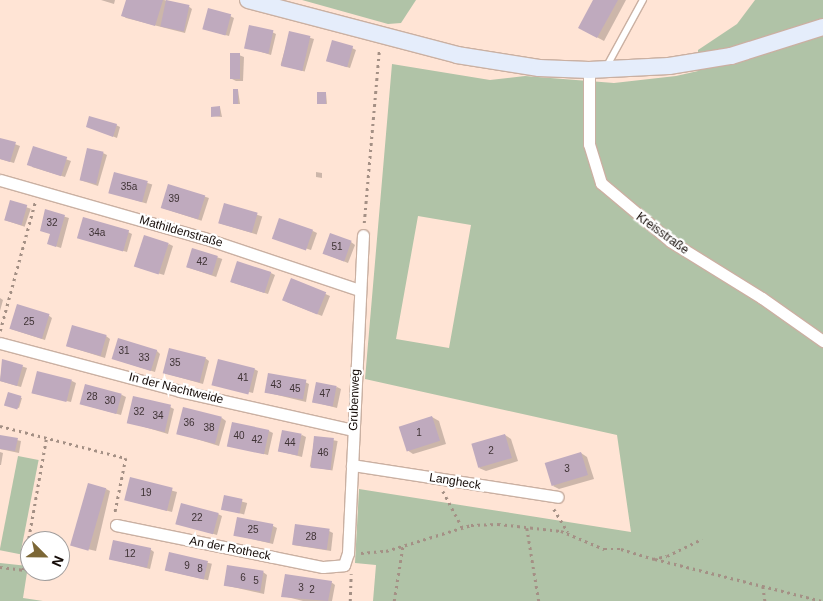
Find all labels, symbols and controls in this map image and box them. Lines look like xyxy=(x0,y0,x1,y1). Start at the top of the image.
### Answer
house number: 35a xyxy=(121,181,137,193)
house number: 39 xyxy=(168,193,180,205)
street label: Kreisstraße xyxy=(633,210,691,258)
street label: Mathildenstraße xyxy=(138,213,224,251)
house number: 32 xyxy=(46,217,58,229)
house number: 34a xyxy=(89,227,105,239)
house number: 51 xyxy=(331,241,343,253)
house number: 42 xyxy=(196,256,208,268)
house number: 25 xyxy=(23,316,35,328)
house number: 31 xyxy=(118,345,130,357)
house number: 33 xyxy=(138,352,150,364)
house number: 35 xyxy=(169,357,181,369)
street label: Grubenweg xyxy=(347,369,363,431)
street label: In der Nachtweide xyxy=(127,370,225,408)
house number: 41 xyxy=(237,372,249,384)
house number: 43 xyxy=(270,379,282,391)
house number: 45 xyxy=(289,383,301,395)
house number: 47 xyxy=(319,388,331,400)
house number: 28 xyxy=(86,391,98,403)
house number: 30 xyxy=(104,395,116,407)
house number: 32 xyxy=(133,406,145,418)
house number: 34 xyxy=(152,410,164,422)
house number: 36 xyxy=(183,417,195,429)
house number: 38 xyxy=(203,422,215,434)
house number: 1 xyxy=(416,427,422,439)
house number: 40 xyxy=(233,430,245,442)
house number: 42 xyxy=(251,434,263,446)
house number: 44 xyxy=(284,437,296,449)
house number: 2 xyxy=(488,445,494,457)
house number: 46 xyxy=(317,447,329,459)
house number: 3 xyxy=(564,463,570,475)
street label: Langheck xyxy=(428,471,482,493)
house number: 19 xyxy=(140,487,152,499)
house number: 22 xyxy=(191,512,203,524)
house number: 25 xyxy=(247,524,259,536)
north arrow xyxy=(20,531,70,581)
house number: 28 xyxy=(305,531,317,543)
street label: An der Rotheck xyxy=(188,534,272,564)
house number: 12 xyxy=(124,548,136,560)
text: N xyxy=(49,554,67,569)
house number: 9 xyxy=(184,560,190,572)
house number: 8 xyxy=(197,563,203,575)
house number: 6 xyxy=(240,572,246,584)
house number: 5 xyxy=(253,575,259,587)
house number: 3 xyxy=(298,582,304,594)
house number: 2 xyxy=(309,584,315,596)

